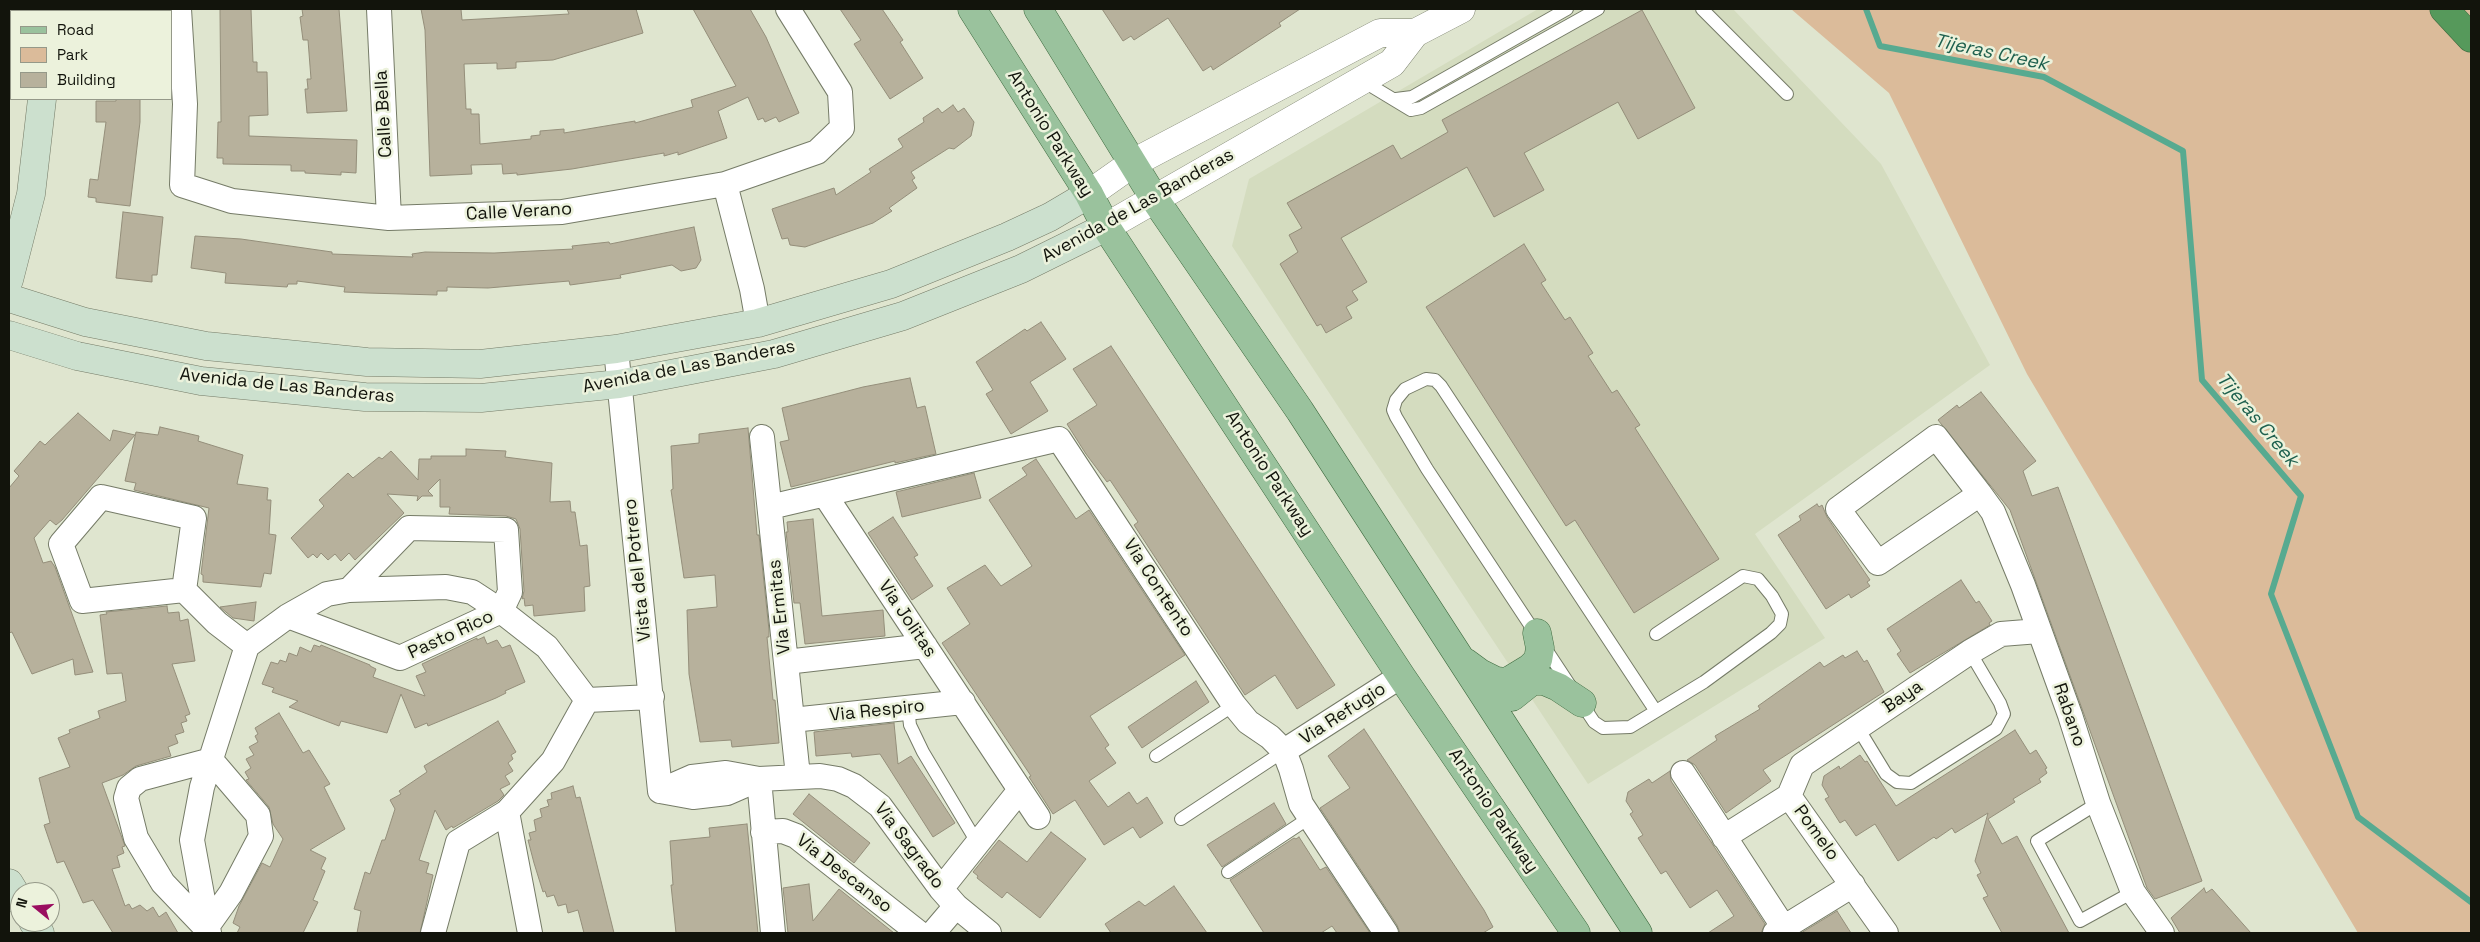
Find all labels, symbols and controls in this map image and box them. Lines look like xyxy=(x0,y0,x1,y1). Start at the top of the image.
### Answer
legend xyxy=(10,10,172,100)
text: Road xyxy=(57,20,94,39)
water label: Tijeras Creek xyxy=(1932,30,2050,76)
text: Park xyxy=(57,45,88,64)
street label: Antonio Parkway xyxy=(1002,67,1098,201)
text: Building xyxy=(57,70,116,89)
street label: Calle Bella xyxy=(371,70,397,158)
street label: Avenida de Las Banderas xyxy=(1038,144,1238,268)
street label: Calle Verano xyxy=(465,198,573,226)
street label: Avenida de Las Banderas xyxy=(581,336,797,398)
street label: Avenida de Las Banderas xyxy=(179,364,395,408)
water label: Tijeras Creek xyxy=(2211,368,2303,472)
street label: Antonio Parkway xyxy=(1220,407,1318,541)
street label: Vista del Potrero xyxy=(620,497,656,643)
street label: Via Contento xyxy=(1118,535,1198,641)
street label: Via Ermitas xyxy=(764,558,796,656)
street label: Via Jolitas xyxy=(873,576,941,662)
street label: Pasto Rico xyxy=(405,606,497,664)
street label: Baya xyxy=(1879,676,1927,718)
street label: Via Refugio xyxy=(1296,678,1390,750)
street label: Rabano xyxy=(2048,680,2090,750)
street label: Via Respiro xyxy=(828,695,926,727)
street label: Antonio Parkway xyxy=(1443,745,1543,877)
street label: Via Sagrado xyxy=(870,799,948,893)
street label: Pomelo xyxy=(1789,801,1843,865)
street label: Via Descanso xyxy=(792,830,896,918)
north arrow xyxy=(10,882,60,932)
text: N xyxy=(12,896,32,910)

